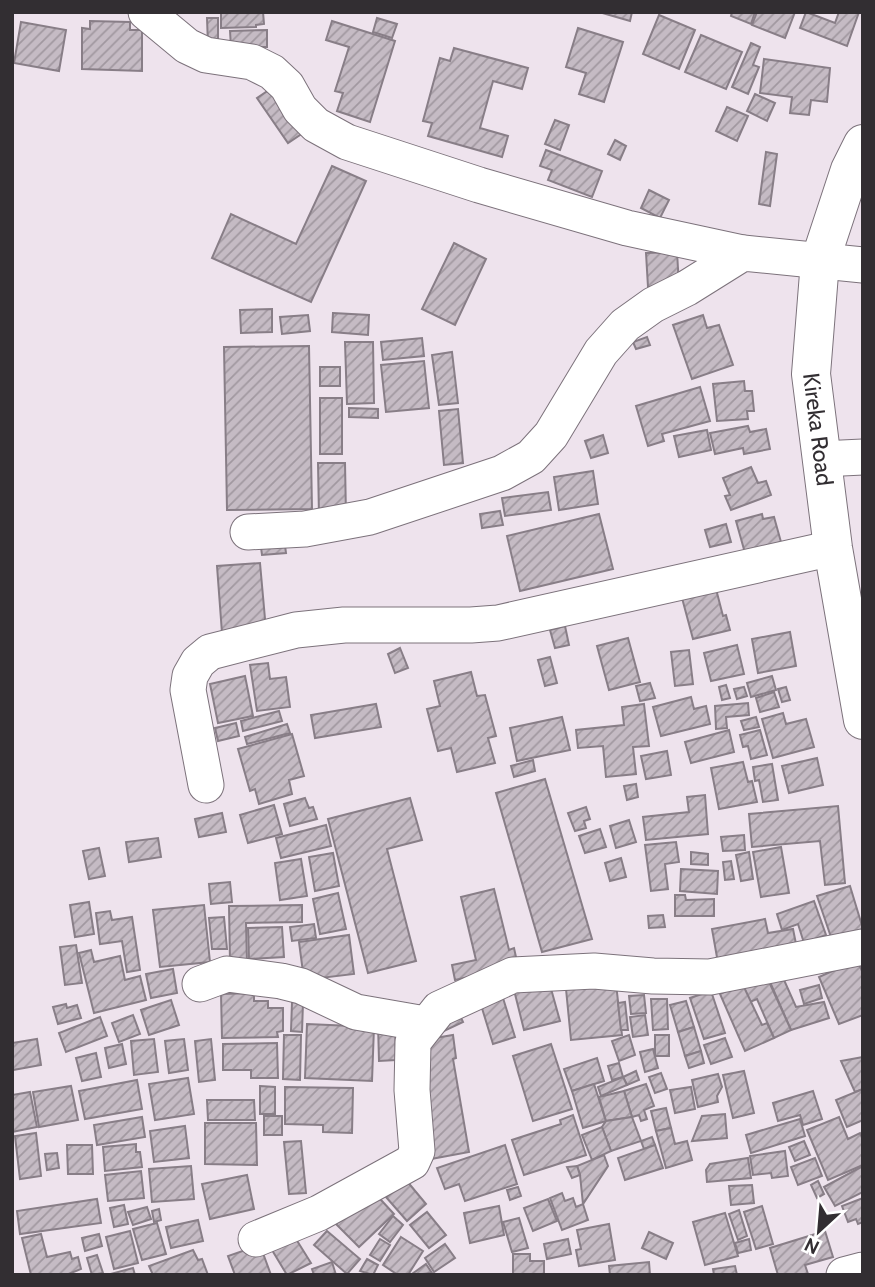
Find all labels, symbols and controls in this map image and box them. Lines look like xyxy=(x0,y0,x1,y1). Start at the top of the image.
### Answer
street label: Kireka Road xyxy=(797,371,839,487)
north arrow xyxy=(784,1196,854,1266)
text: N xyxy=(801,1233,823,1259)

